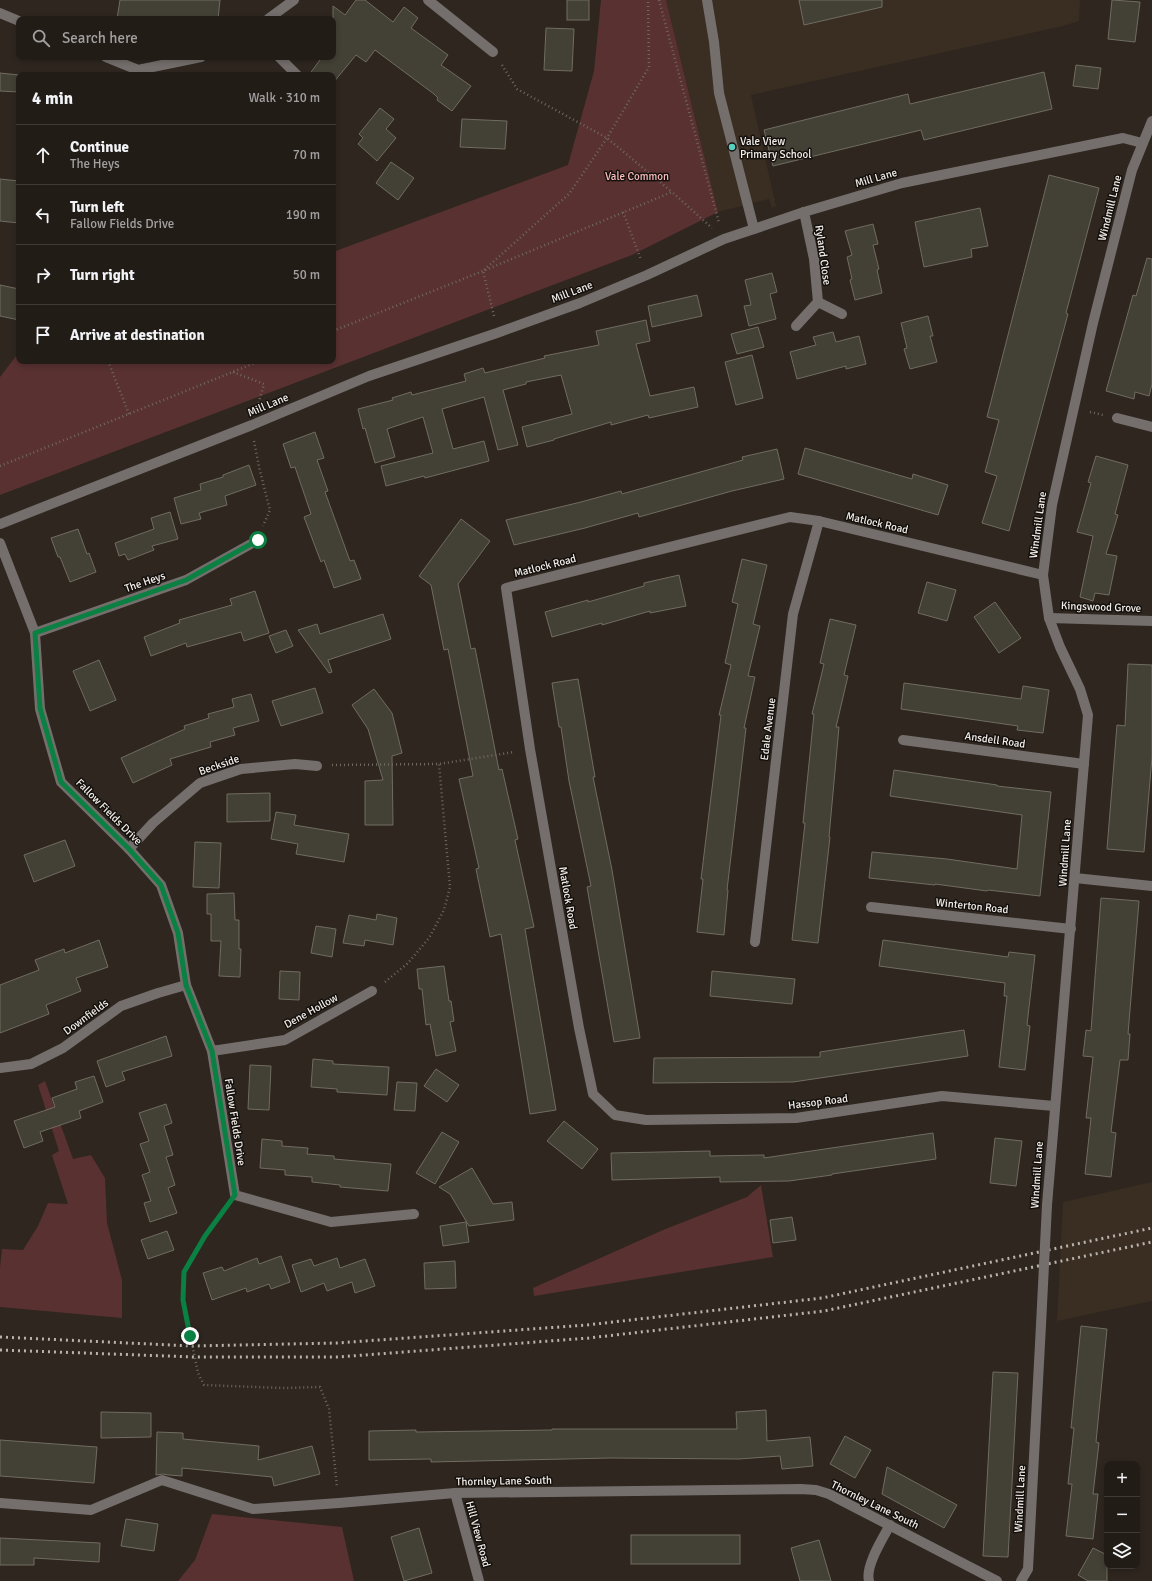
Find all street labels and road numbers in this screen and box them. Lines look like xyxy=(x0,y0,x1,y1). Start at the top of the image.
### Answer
street label: Mill Lane xyxy=(853,166,899,190)
street label: Windmill Lane xyxy=(1096,174,1124,242)
street label: Ryland Close xyxy=(812,224,834,286)
street label: Mill Lane xyxy=(549,278,595,306)
street label: Mill Lane xyxy=(246,391,290,419)
street label: Windmill Lane xyxy=(1027,491,1049,559)
street label: Matlock Road xyxy=(845,510,910,537)
street label: Matlock Road xyxy=(513,552,578,580)
street label: The Heys xyxy=(123,569,167,595)
street label: Kingswood Grove xyxy=(1061,599,1141,615)
street label: Edale Avenue xyxy=(758,697,778,761)
street label: Ansdell Road xyxy=(964,729,1026,751)
street label: Beckside xyxy=(197,752,241,778)
street label: Fallow Fields Drive xyxy=(73,776,145,848)
street label: Windmill Lane xyxy=(1056,819,1074,887)
street label: Matlock Road xyxy=(556,866,580,931)
street label: Winterton Road xyxy=(935,896,1009,916)
street label: Dene Hollow xyxy=(282,991,340,1031)
street label: Downfields xyxy=(61,996,111,1038)
street label: Fallow Fields Drive xyxy=(222,1077,248,1167)
street label: Hassop Road xyxy=(787,1092,849,1112)
street label: Windmill Lane xyxy=(1028,1141,1046,1209)
street label: Windmill Lane xyxy=(1012,1465,1028,1533)
street label: Thornley Lane South xyxy=(456,1474,552,1488)
street label: Thornley Lane South xyxy=(829,1478,921,1532)
street label: Hill View Road xyxy=(463,1500,493,1569)

